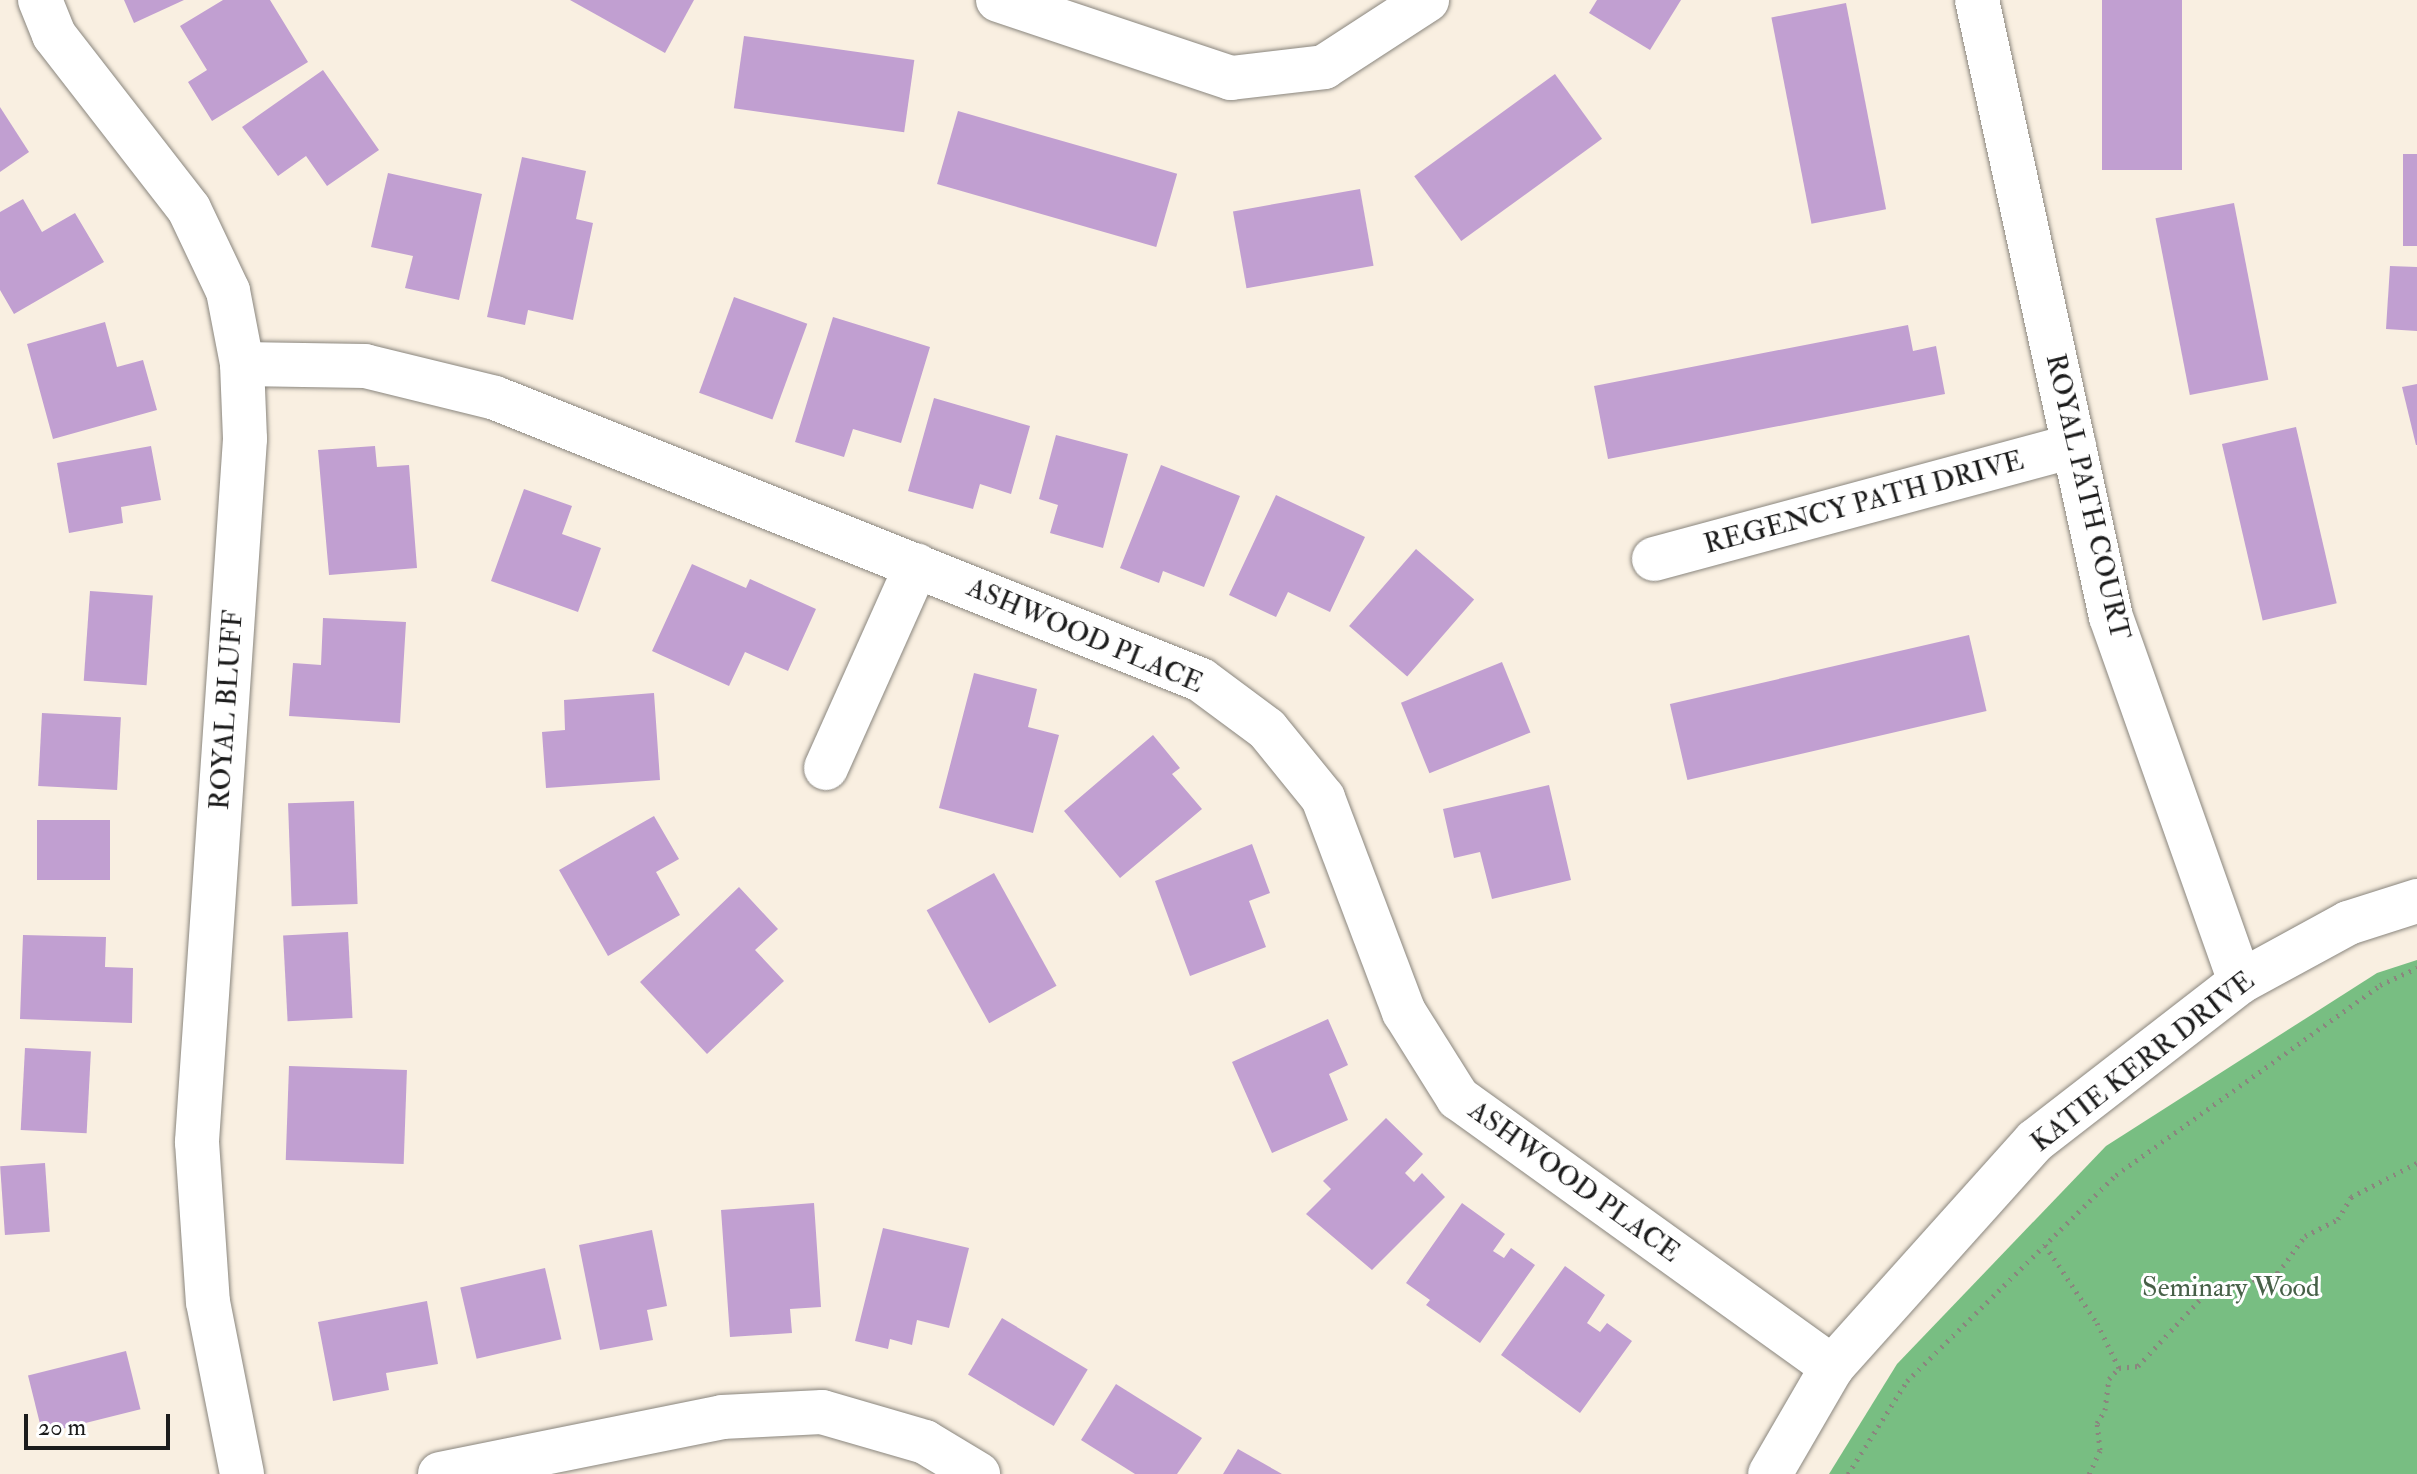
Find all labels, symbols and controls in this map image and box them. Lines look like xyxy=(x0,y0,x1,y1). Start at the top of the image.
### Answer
street label: ROYAL PATH COURT xyxy=(2038,351,2136,643)
street label: REGENCY PATH DRIVE xyxy=(1700,444,2028,562)
street label: ASHWOOD PLACE xyxy=(962,571,1208,701)
street label: ROYAL BLUFF xyxy=(203,609,251,811)
street label: KATIE KERR DRIVE xyxy=(2025,964,2261,1160)
street label: ASHWOOD PLACE xyxy=(1462,1094,1686,1270)
park label: Seminary Wood xyxy=(2142,1271,2320,1305)
scale bar xyxy=(28,1398,174,1448)
text: 20 m xyxy=(38,1412,86,1443)

